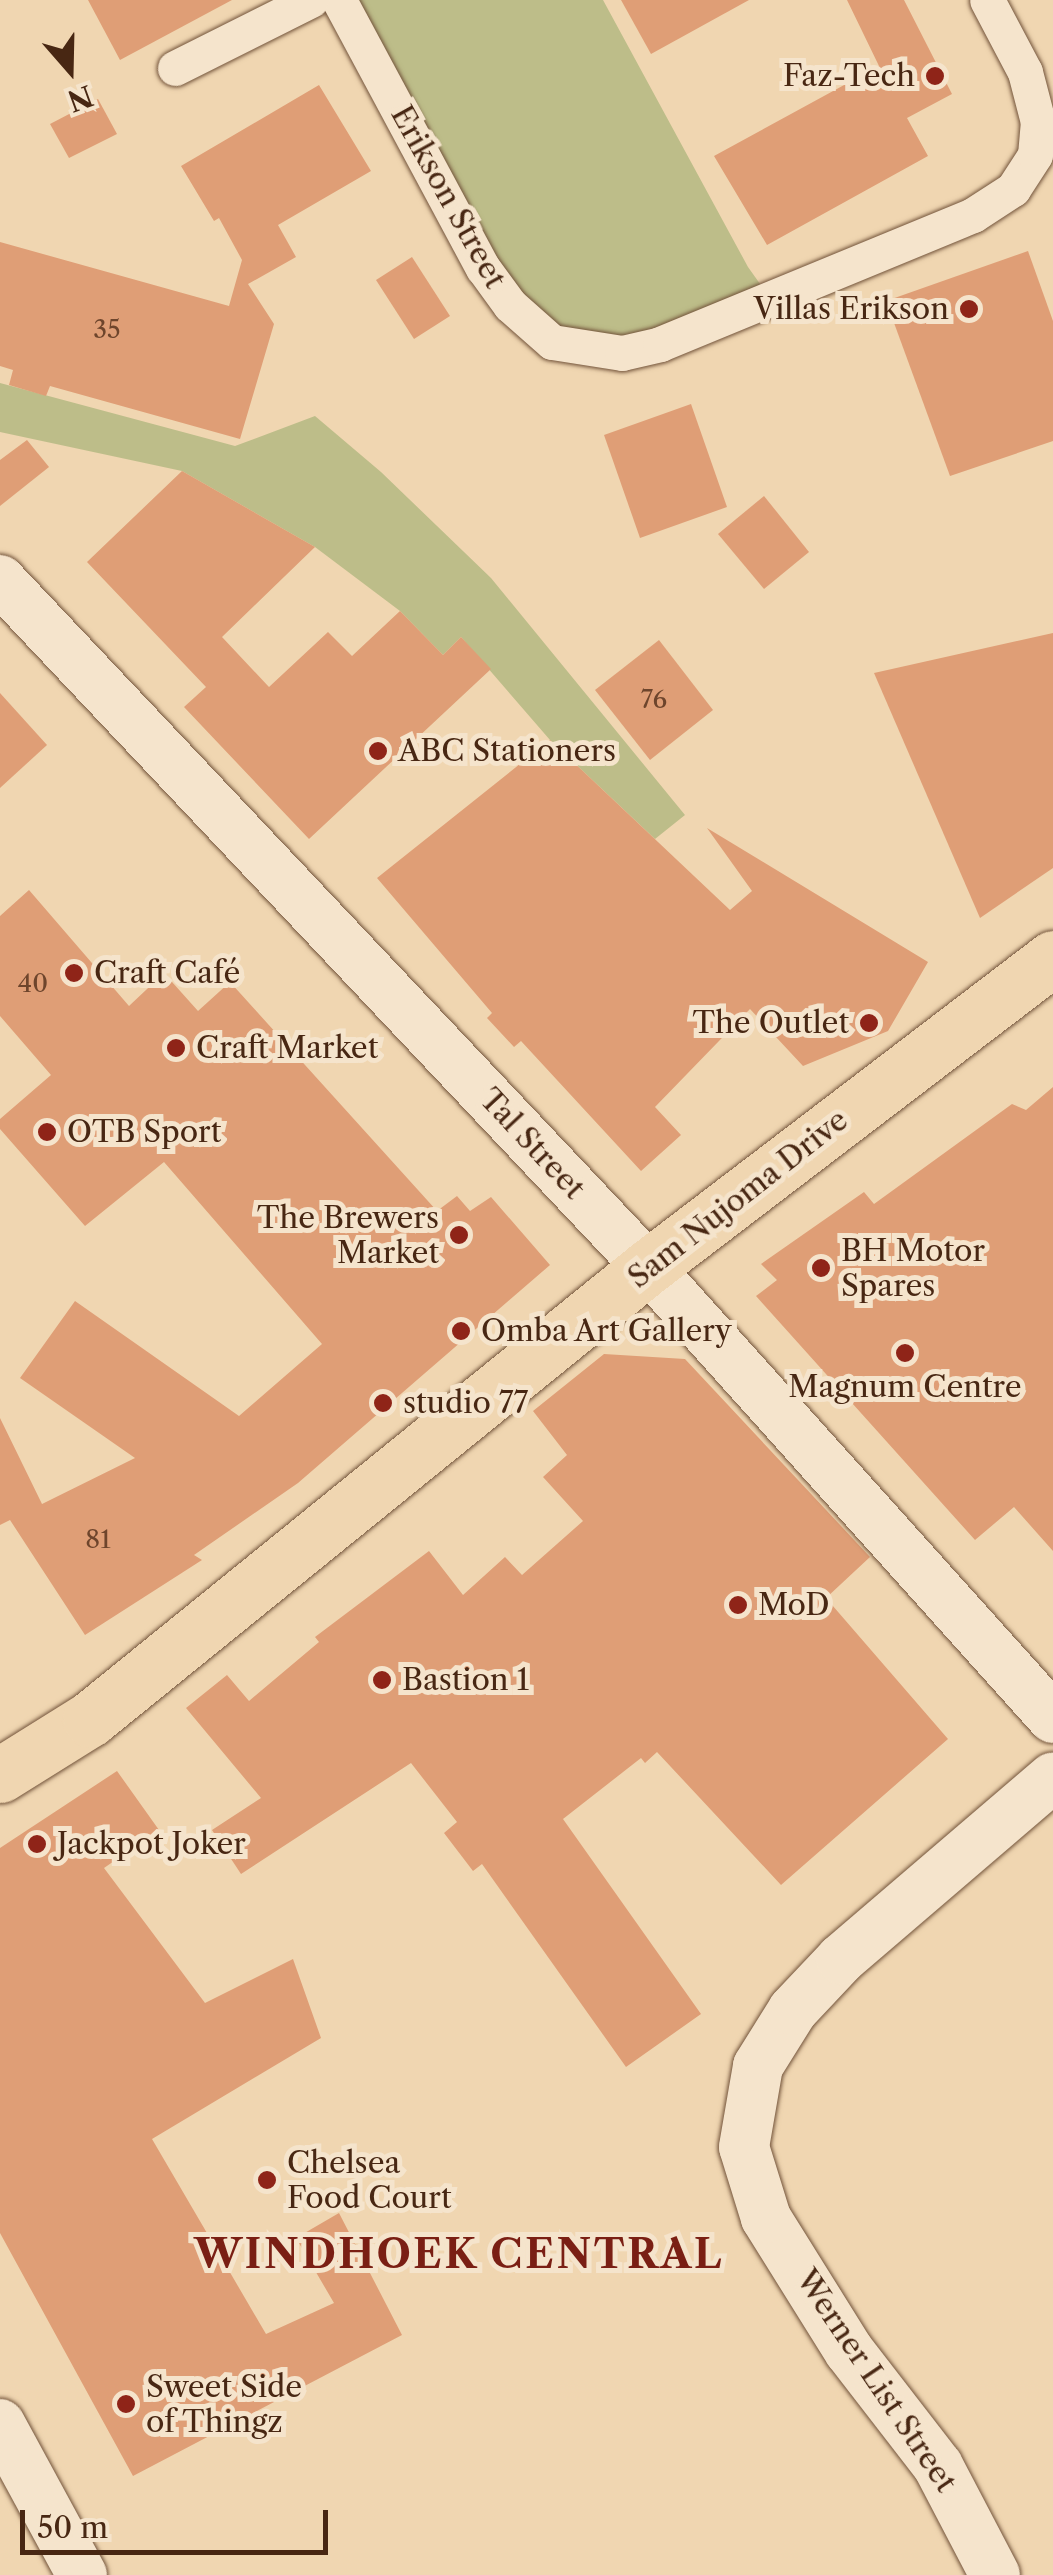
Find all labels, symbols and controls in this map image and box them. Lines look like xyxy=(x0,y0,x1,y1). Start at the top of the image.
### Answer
north arrow xyxy=(20,20,120,120)
place label: Faz-Tech xyxy=(783,58,915,94)
marker: Faz-Tech xyxy=(924,65,946,87)
text: N xyxy=(63,78,98,118)
street label: Erikson Street xyxy=(383,99,513,295)
place label: Villas Erikson xyxy=(754,291,949,327)
marker: Villas Erikson xyxy=(958,298,980,320)
house number: 35 xyxy=(93,315,121,345)
house number: 76 xyxy=(641,685,667,715)
place label: ABC Stationers xyxy=(398,733,616,769)
marker: ABC Stationers xyxy=(367,740,389,762)
place label: Craft Café xyxy=(94,955,240,991)
marker: Craft Café xyxy=(63,962,85,984)
house number: 40 xyxy=(18,969,48,999)
place label: The Outlet xyxy=(693,1005,849,1041)
marker: The Outlet xyxy=(858,1012,880,1034)
place label: Craft Market xyxy=(196,1030,378,1066)
marker: Craft Market xyxy=(165,1037,187,1059)
street label: Tal Street xyxy=(472,1081,592,1207)
street label: Sam Nujoma Drive xyxy=(621,1102,855,1296)
place label: OTB Sport xyxy=(67,1114,221,1150)
marker: OTB Sport xyxy=(36,1121,58,1143)
place label: The Brewers Market xyxy=(257,1200,439,1270)
marker: The Brewers Market xyxy=(448,1224,470,1246)
place label: BH Motor Spares xyxy=(841,1233,985,1304)
marker: BH Motor Spares xyxy=(810,1257,832,1279)
place label: Omba Art Gallery xyxy=(481,1313,733,1349)
marker: Omba Art Gallery xyxy=(450,1320,472,1342)
marker: Magnum Centre xyxy=(894,1342,916,1364)
place label: Magnum Centre xyxy=(788,1369,1022,1405)
place label: studio 77 xyxy=(403,1385,528,1421)
marker: studio 77 xyxy=(372,1392,394,1414)
house number: 81 xyxy=(85,1525,111,1555)
place label: MoD xyxy=(758,1587,830,1623)
marker: MoD xyxy=(727,1594,749,1616)
place label: Bastion 1 xyxy=(402,1662,529,1698)
marker: Bastion 1 xyxy=(371,1669,393,1691)
place label: Jackpot Joker xyxy=(57,1826,246,1862)
marker: Jackpot Joker xyxy=(26,1833,48,1855)
place label: Chelsea Food Court xyxy=(287,2145,452,2216)
marker: Chelsea Food Court xyxy=(256,2169,278,2191)
district label: WINDHOEK CENTRAL xyxy=(194,2230,724,2278)
street label: Werner List Street xyxy=(788,2263,964,2499)
place label: Sweet Side of Thingz xyxy=(146,2369,302,2440)
marker: Sweet Side of Thingz xyxy=(115,2393,137,2415)
scale bar xyxy=(25,2490,332,2552)
text: 50 m xyxy=(37,2509,108,2546)

